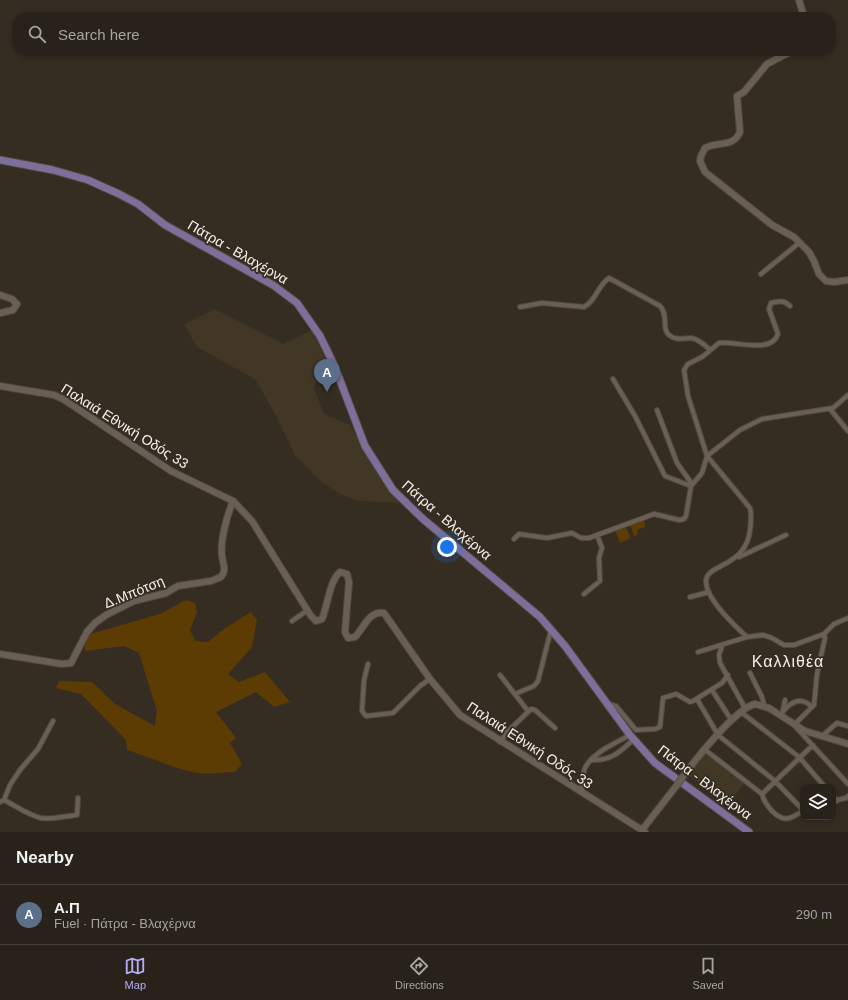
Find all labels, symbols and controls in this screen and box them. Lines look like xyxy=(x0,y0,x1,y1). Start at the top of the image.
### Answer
search box xyxy=(12,12,836,56)
icon: search xyxy=(26,23,48,45)
text: Search here xyxy=(58,26,140,43)
street label: Πάτρα - Βλαχέρνα xyxy=(185,217,291,287)
pin: A xyxy=(314,359,340,392)
street label: Παλαιά Εθνική Οδός 33 xyxy=(59,380,192,472)
street label: Πάτρα - Βλαχέρνα xyxy=(399,477,495,563)
your location xyxy=(437,537,457,557)
street label: Δ.Μπότση xyxy=(101,573,167,611)
district label: Καλλιθέα xyxy=(752,653,824,670)
street label: Παλαιά Εθνική Οδός 33 xyxy=(464,698,596,792)
street label: Πάτρα - Βλαχέρνα xyxy=(655,742,755,822)
map controls xyxy=(800,784,836,820)
button: layers xyxy=(800,784,836,820)
text: Nearby xyxy=(16,848,74,867)
text: Α.Π xyxy=(54,899,80,916)
text: A xyxy=(24,907,34,922)
text: 290 m xyxy=(796,907,832,922)
text: Fuel · Πάτρα - Βλαχέρνα xyxy=(54,916,196,931)
tab: Map xyxy=(124,955,146,991)
tab: Directions xyxy=(395,955,444,991)
tab: Saved xyxy=(692,955,724,991)

